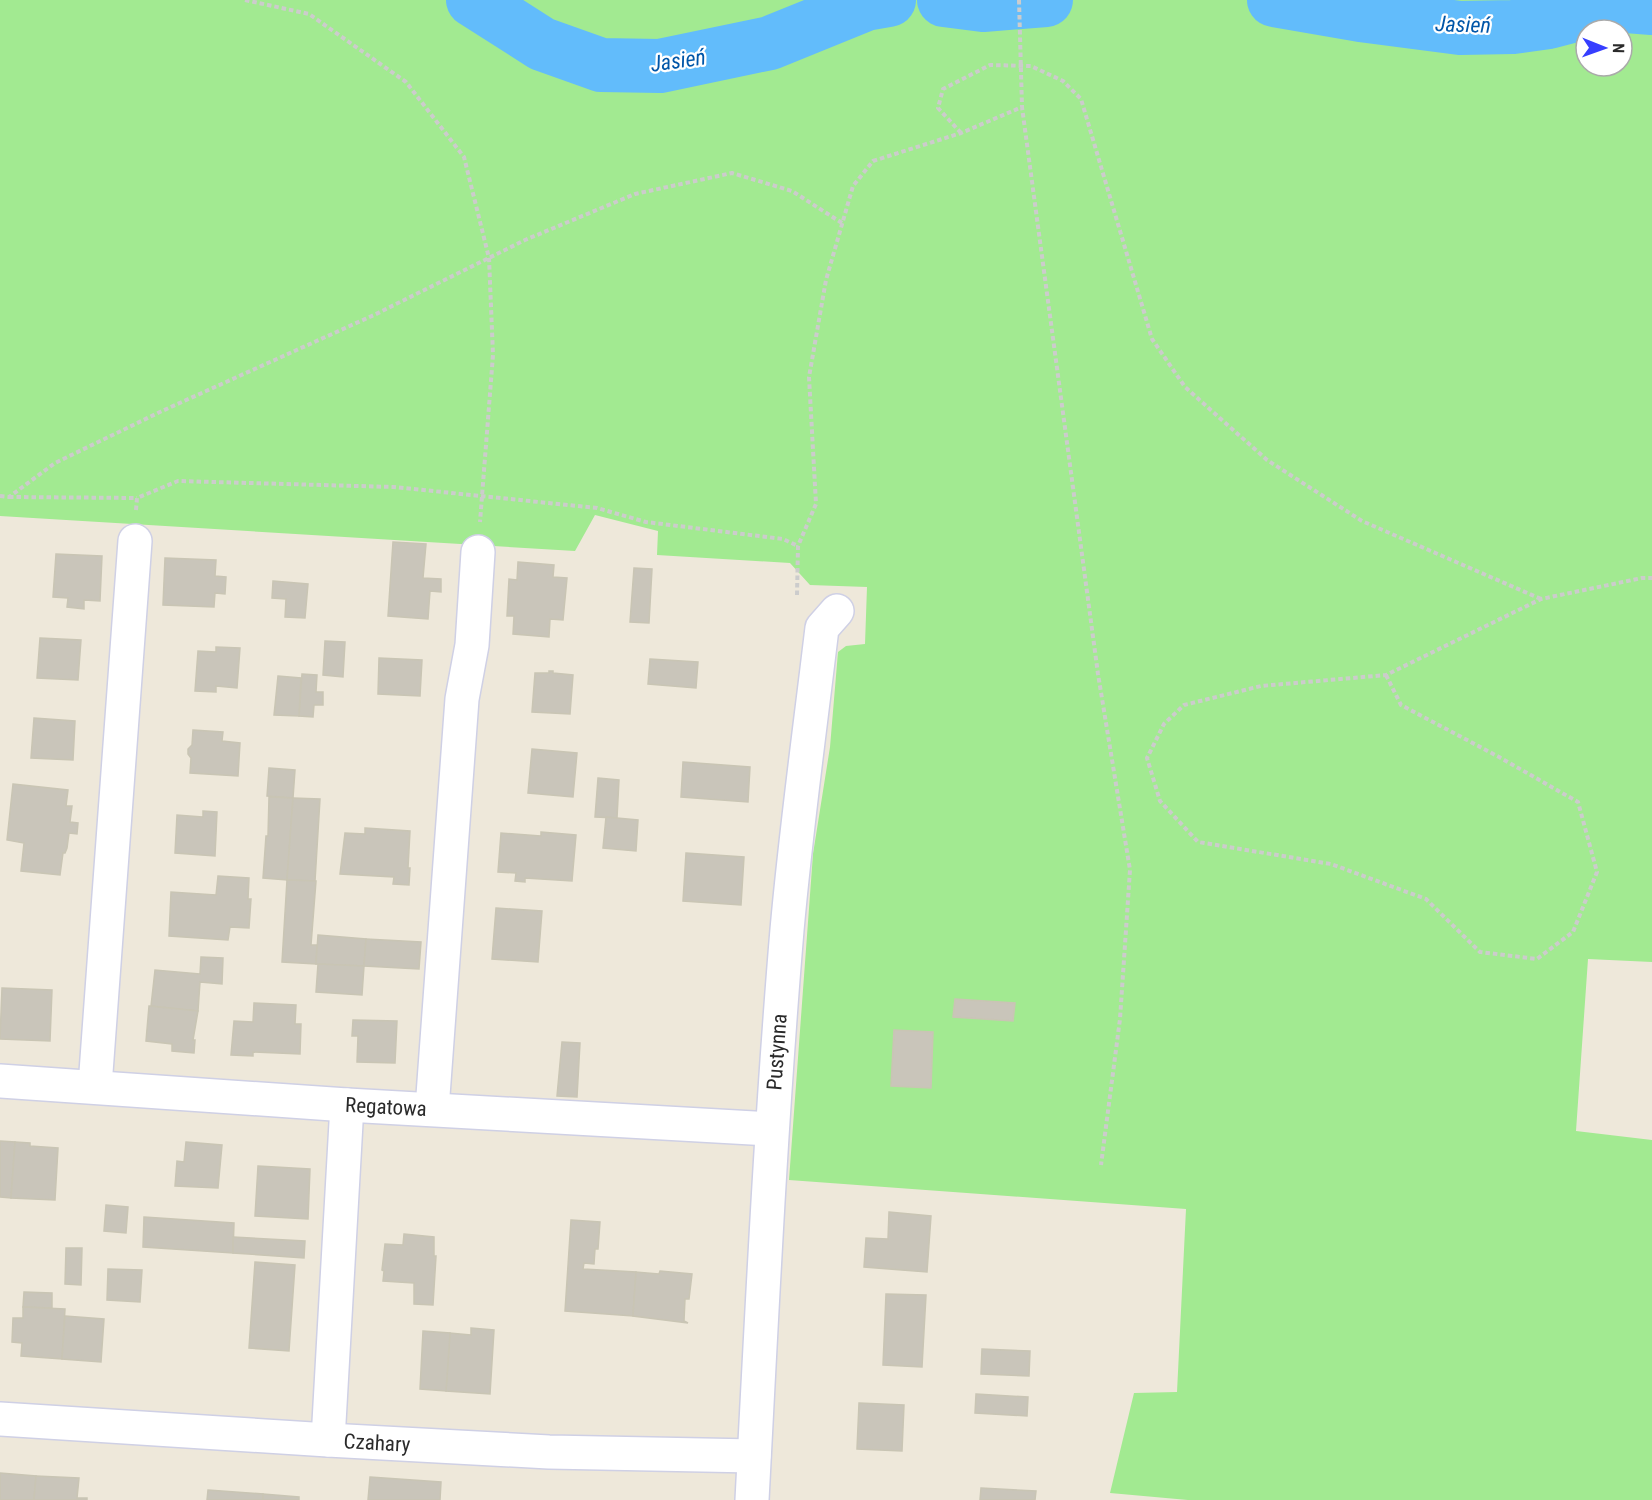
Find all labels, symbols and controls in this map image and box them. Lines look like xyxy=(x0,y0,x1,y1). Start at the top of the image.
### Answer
water label: Jasień xyxy=(1435,11,1492,38)
north arrow xyxy=(1574,18,1634,78)
text: N xyxy=(1609,43,1628,53)
water label: Jasień xyxy=(649,44,708,77)
street label: Pustynna xyxy=(762,1013,792,1091)
street label: Regatowa xyxy=(345,1093,427,1121)
street label: Czahary xyxy=(343,1429,411,1457)

